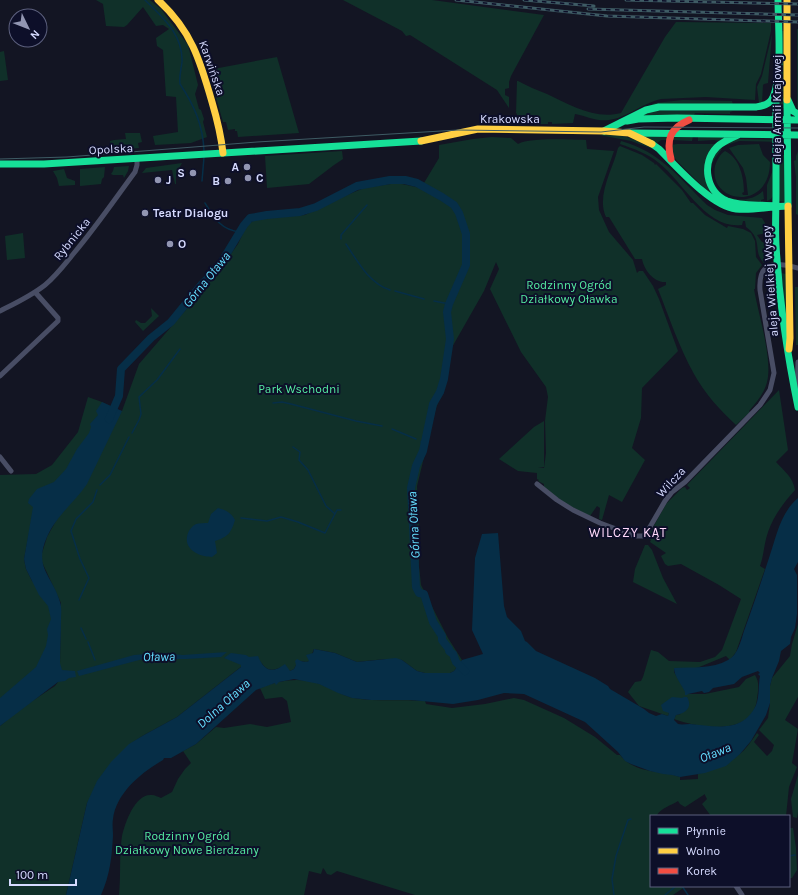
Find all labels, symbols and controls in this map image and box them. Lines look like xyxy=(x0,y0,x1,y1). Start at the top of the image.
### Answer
north arrow xyxy=(8,8,48,48)
text: N xyxy=(28,27,42,42)
street label: Karwińska xyxy=(196,39,228,97)
street label: aleja Armii Krajowej xyxy=(770,55,784,163)
street label: Krakowska xyxy=(480,112,540,126)
street label: Opolska xyxy=(88,141,134,157)
place label: A xyxy=(231,160,239,174)
marker: A xyxy=(242,162,252,172)
place label: S xyxy=(177,166,185,180)
marker: S xyxy=(188,168,198,178)
place label: C xyxy=(256,171,264,185)
place label: J xyxy=(166,173,171,187)
marker: C xyxy=(243,173,253,183)
place label: B xyxy=(212,174,220,188)
marker: J xyxy=(153,175,163,185)
marker: B xyxy=(223,176,233,186)
place label: Teatr Dialogu xyxy=(153,206,228,220)
marker: Teatr Dialogu xyxy=(140,208,150,218)
street label: Rybnicka xyxy=(51,215,93,263)
street label: aleja Wielkiej Wyspy xyxy=(759,224,781,337)
place label: O xyxy=(178,237,186,251)
marker: O xyxy=(165,239,175,249)
water label: Górna Oława xyxy=(179,248,234,310)
park label: Rodzinny Ogród Działkowy Oławka xyxy=(520,278,618,306)
park label: Park Wschodni xyxy=(258,382,340,396)
street label: Wilcza xyxy=(654,464,688,500)
water label: Górna Oława xyxy=(404,491,423,559)
district label: WILCZY KĄT xyxy=(589,525,667,540)
water label: Oława xyxy=(143,649,176,664)
water label: Dolna Oława xyxy=(194,675,253,731)
water label: Oława xyxy=(697,739,733,765)
legend xyxy=(650,815,790,887)
text: Płynnie xyxy=(686,824,726,838)
park label: Rodzinny Ogród Działkowy Nowe Bierdzany xyxy=(115,829,259,857)
text: Wolno xyxy=(686,844,720,858)
scale bar xyxy=(10,861,76,887)
text: Korek xyxy=(686,864,717,878)
text: 100 m xyxy=(16,868,48,882)

